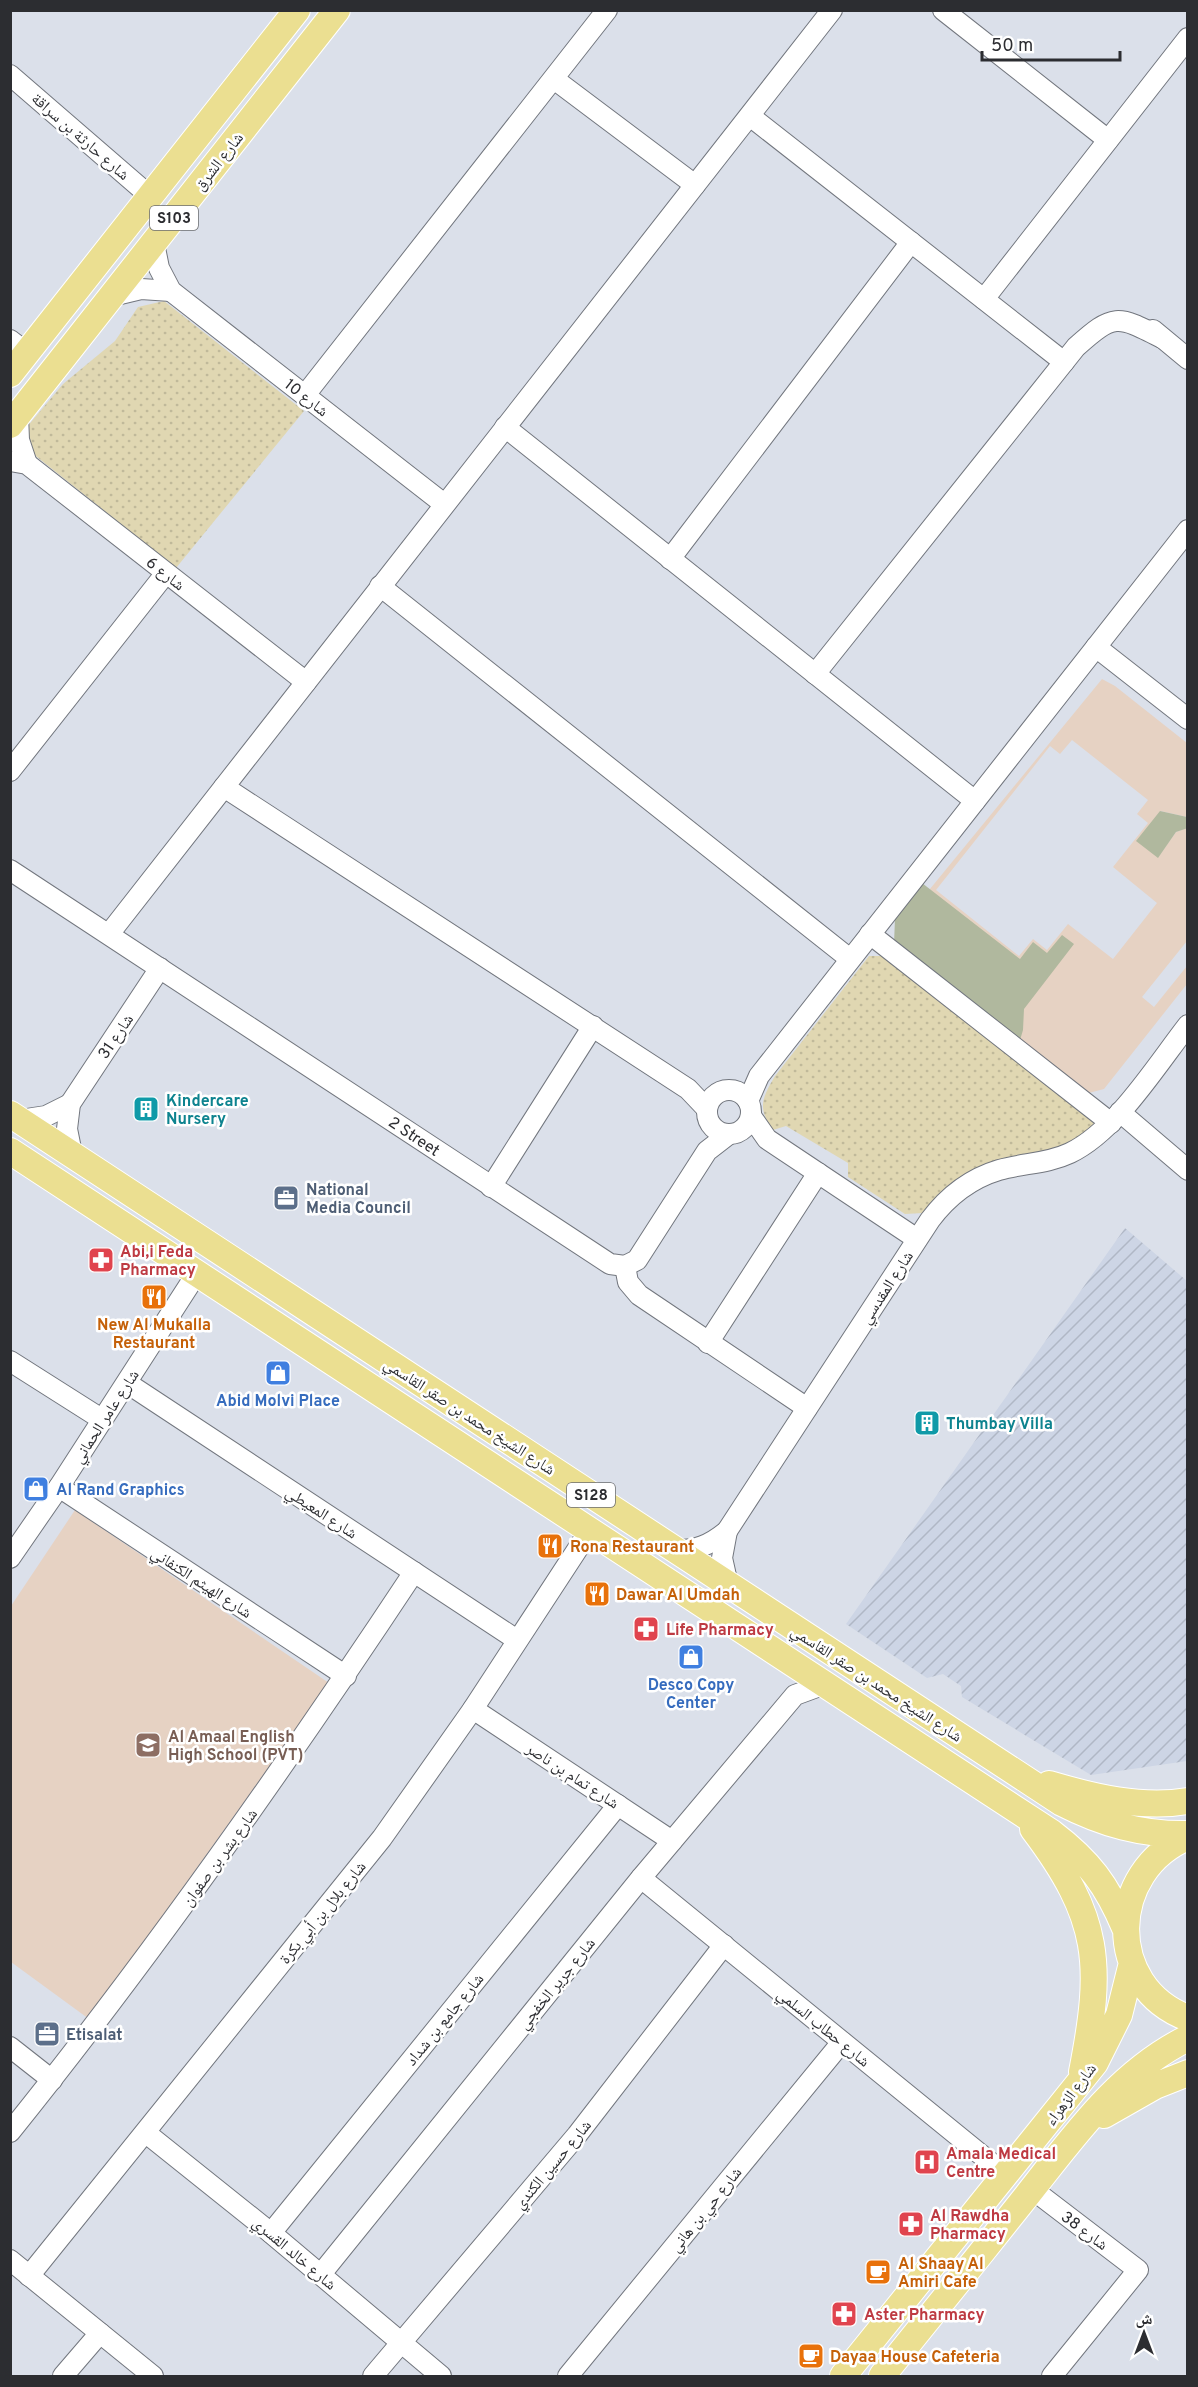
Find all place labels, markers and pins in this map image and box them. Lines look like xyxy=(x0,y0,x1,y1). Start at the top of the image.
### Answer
place label: Kindercare Nursery xyxy=(166,1092,249,1130)
building icon: Kindercare Nursery xyxy=(131,1094,161,1124)
place label: National Media Council xyxy=(306,1181,411,1219)
office icon: National Media Council xyxy=(271,1183,301,1213)
place label: Abi,i Feda Pharmacy xyxy=(120,1243,196,1281)
pharmacy icon: Abi,i Feda Pharmacy xyxy=(86,1245,116,1275)
restaurant icon: New Al Mukalla Restaurant xyxy=(139,1282,169,1312)
place label: New Al Mukalla Restaurant xyxy=(97,1316,211,1354)
shop icon: Abid Molvi Place xyxy=(263,1358,293,1388)
place label: Abid Molvi Place xyxy=(216,1392,340,1412)
building icon: Thumbay Villa xyxy=(912,1408,942,1438)
place label: Thumbay Villa xyxy=(946,1415,1053,1435)
shop icon: Al Rand Graphics xyxy=(21,1474,51,1504)
place label: Al Rand Graphics xyxy=(56,1481,185,1501)
restaurant icon: Rona Restaurant xyxy=(535,1531,565,1561)
place label: Rona Restaurant xyxy=(570,1538,694,1558)
restaurant icon: Dawar Al Umdah xyxy=(582,1579,612,1609)
place label: Dawar Al Umdah xyxy=(616,1586,740,1606)
pharmacy icon: Life Pharmacy xyxy=(631,1614,661,1644)
place label: Life Pharmacy xyxy=(666,1621,774,1641)
shop icon: Desco Copy Center xyxy=(676,1642,706,1672)
place label: Desco Copy Center xyxy=(648,1676,734,1714)
place label: Al Amaal English High School (PVT) xyxy=(168,1728,303,1766)
school or university icon: Al Amaal English High School (PVT) xyxy=(133,1730,163,1760)
office icon: Etisalat xyxy=(32,2019,62,2049)
place label: Etisalat xyxy=(66,2026,123,2046)
place label: Amala Medical Centre xyxy=(946,2145,1056,2183)
hospital icon: Amala Medical Centre xyxy=(912,2147,942,2177)
place label: Al Rawdha Pharmacy xyxy=(930,2207,1009,2245)
pharmacy icon: Al Rawdha Pharmacy xyxy=(896,2209,926,2239)
place label: Al Shaay Al Amiri Cafe xyxy=(898,2255,984,2293)
cafe icon: Al Shaay Al Amiri Cafe xyxy=(863,2257,893,2287)
pharmacy icon: Aster Pharmacy xyxy=(829,2299,859,2329)
place label: Aster Pharmacy xyxy=(864,2306,985,2326)
cafe icon: Dayaa House Cafeteria xyxy=(796,2341,826,2371)
place label: Dayaa House Cafeteria xyxy=(830,2348,1000,2368)

